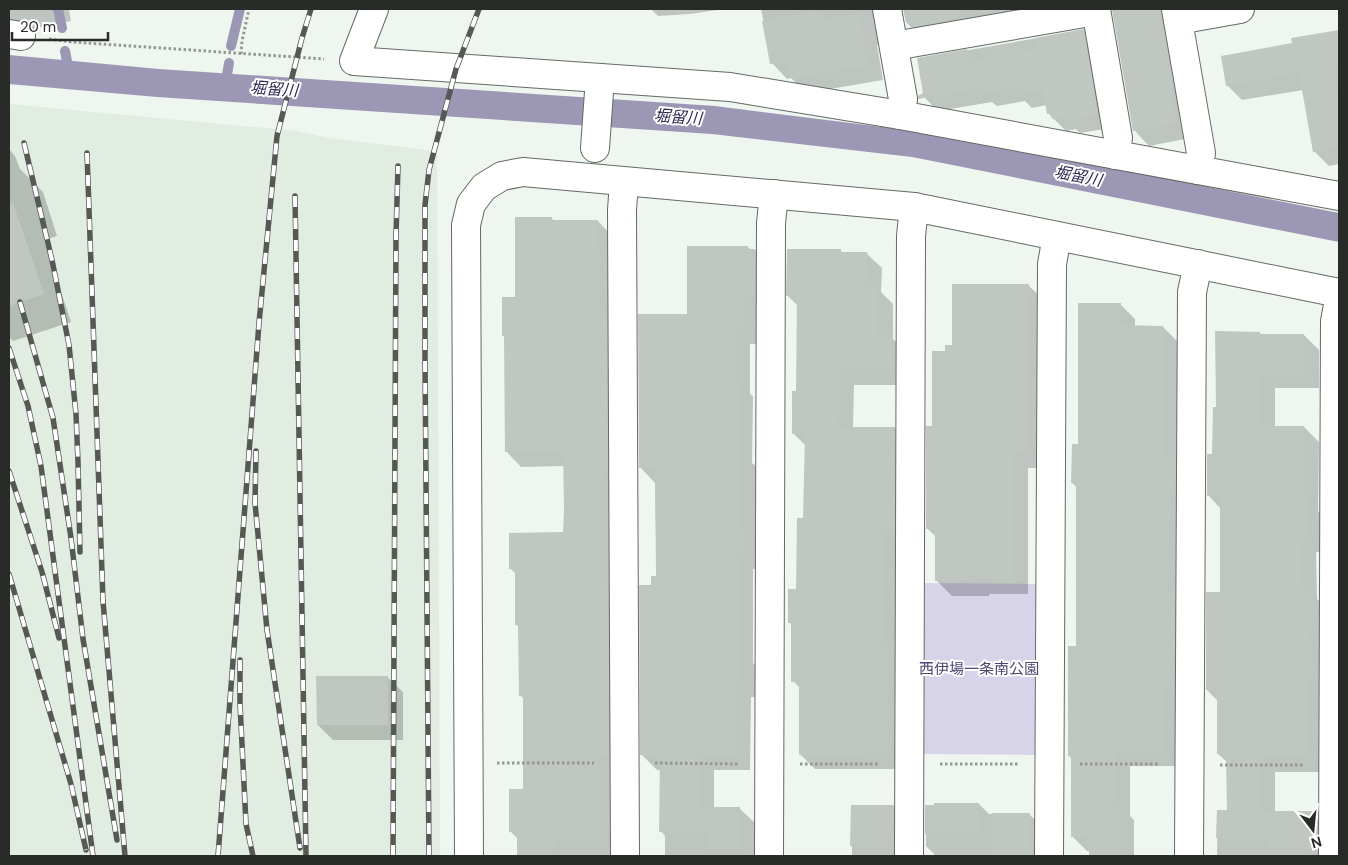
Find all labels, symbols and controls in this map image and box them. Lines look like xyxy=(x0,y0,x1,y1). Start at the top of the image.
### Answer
scale bar xyxy=(12,10,109,42)
text: 20 m xyxy=(20,17,56,37)
water label: 堀留川 xyxy=(249,77,301,101)
water label: 堀留川 xyxy=(653,105,705,129)
water label: 堀留川 xyxy=(1052,161,1106,191)
park label: 西伊場一条南公園 xyxy=(919,659,1039,679)
north arrow xyxy=(1288,805,1338,855)
text: N xyxy=(1309,832,1324,853)

